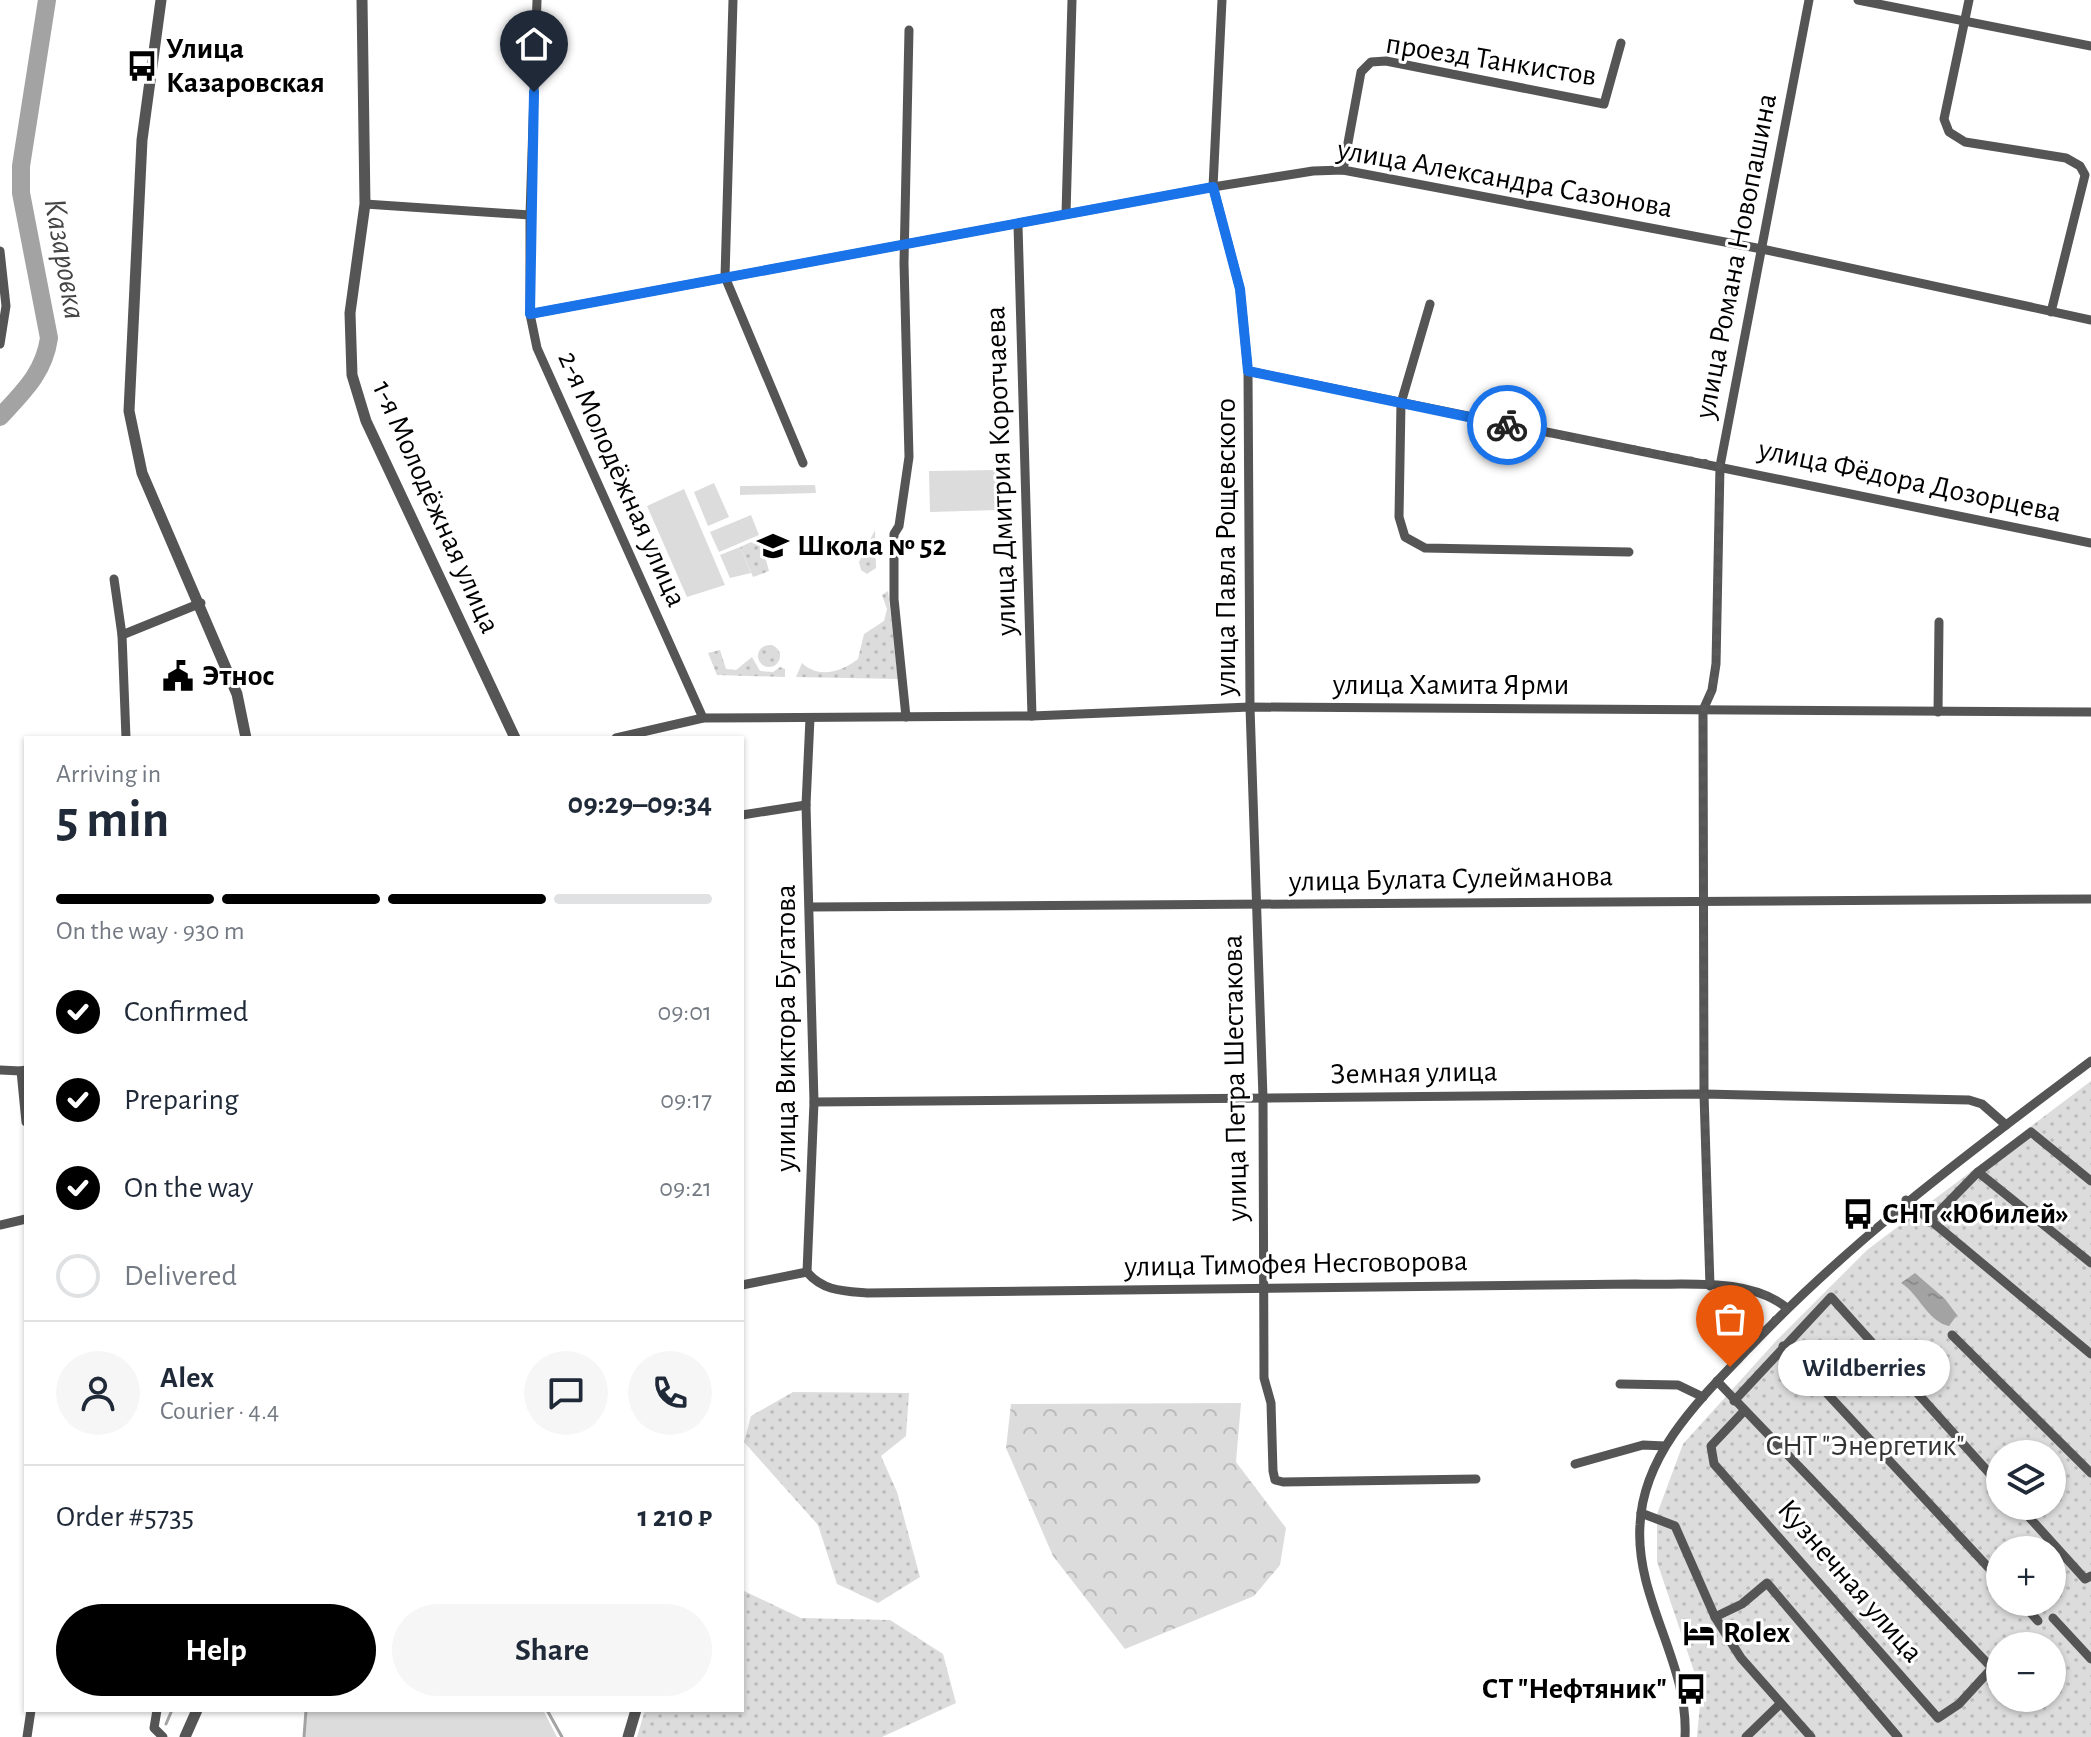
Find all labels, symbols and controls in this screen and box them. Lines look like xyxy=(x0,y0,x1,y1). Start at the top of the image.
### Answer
pin xyxy=(500,10,568,92)
icon: home xyxy=(512,22,556,66)
street label: проезд Танкистов xyxy=(1383,29,1599,91)
place label: Улица Казаровская xyxy=(166,34,325,98)
bus stop icon: Улица Казаровская xyxy=(125,49,159,83)
street label: улица Романа Новопашина xyxy=(1690,91,1782,422)
street label: улица Александра Сазонова xyxy=(1334,135,1675,223)
water label: Казаровка xyxy=(38,196,91,322)
street label: улица Дмитрия Коротчаева xyxy=(980,306,1022,637)
street label: 2-я Молодёжная улица xyxy=(552,347,692,611)
street label: 1-я Молодёжная улица xyxy=(367,376,505,638)
courier xyxy=(1467,385,1547,465)
street label: улица Павла Рощевского xyxy=(1211,398,1241,697)
icon: bike xyxy=(1485,403,1529,447)
street label: улица Фёдора Дозорцева xyxy=(1755,434,2064,528)
school or university icon: Школа № 52 xyxy=(756,529,790,563)
place label: Школа № 52 xyxy=(797,531,947,561)
public building icon: Этнос xyxy=(161,659,195,693)
place label: Этнос xyxy=(202,661,275,691)
street label: улица Хамита Ярми xyxy=(1332,670,1569,700)
text: Arriving in xyxy=(56,761,161,787)
text: 09:29–09:34 xyxy=(568,789,712,819)
text: 5 min xyxy=(56,794,169,846)
street label: улица Булата Сулейманова xyxy=(1288,861,1613,897)
street label: улица Виктора Бугатова xyxy=(771,884,801,1173)
text: On the way · 930 m xyxy=(56,918,244,944)
street label: улица Петра Шестакова xyxy=(1218,934,1253,1223)
icon: check xyxy=(56,990,100,1034)
text: Confirmed xyxy=(124,997,248,1027)
text: 09:01 xyxy=(657,999,712,1025)
street label: Земная улица xyxy=(1330,1057,1498,1089)
icon: check xyxy=(56,1078,100,1122)
text: Preparing xyxy=(124,1085,239,1115)
text: 09:17 xyxy=(660,1087,712,1113)
icon: check xyxy=(56,1166,100,1210)
text: On the way xyxy=(124,1173,253,1203)
text: 09:21 xyxy=(659,1175,712,1201)
bus stop icon: СНТ «Юбилей» xyxy=(1841,1197,1875,1231)
place label: СНТ «Юбилей» xyxy=(1882,1199,2069,1229)
street label: улица Тимофея Несговорова xyxy=(1123,1246,1468,1282)
text: Delivered xyxy=(124,1261,237,1291)
pin xyxy=(1696,1285,1764,1367)
icon: bag xyxy=(1708,1297,1752,1341)
callout: Wildberries xyxy=(1778,1339,1950,1395)
button: person xyxy=(56,1351,140,1435)
button: chat xyxy=(524,1351,608,1435)
button: phone xyxy=(628,1351,712,1435)
text: Wildberries xyxy=(1802,1355,1926,1381)
text: Alex xyxy=(160,1363,214,1393)
text: Courier · 4.4 xyxy=(160,1398,279,1424)
park label: СНТ "Энергетик" xyxy=(1765,1431,1965,1461)
map controls xyxy=(1986,1440,2066,1712)
button: layers xyxy=(1986,1440,2066,1520)
street label: Кузнечная улица xyxy=(1772,1494,1928,1668)
text: Order #5735 xyxy=(56,1502,194,1532)
text: 1 210 ₽ xyxy=(638,1502,712,1532)
button: + xyxy=(1986,1536,2066,1616)
button: Help xyxy=(56,1604,376,1696)
button: Share xyxy=(392,1604,712,1696)
hotel icon: Rolex xyxy=(1682,1616,1716,1650)
place label: Rolex xyxy=(1723,1618,1791,1648)
button: − xyxy=(1986,1632,2066,1712)
bus stop icon: СТ "Нефтяник" xyxy=(1674,1672,1708,1706)
place label: СТ "Нефтяник" xyxy=(1482,1674,1667,1704)

